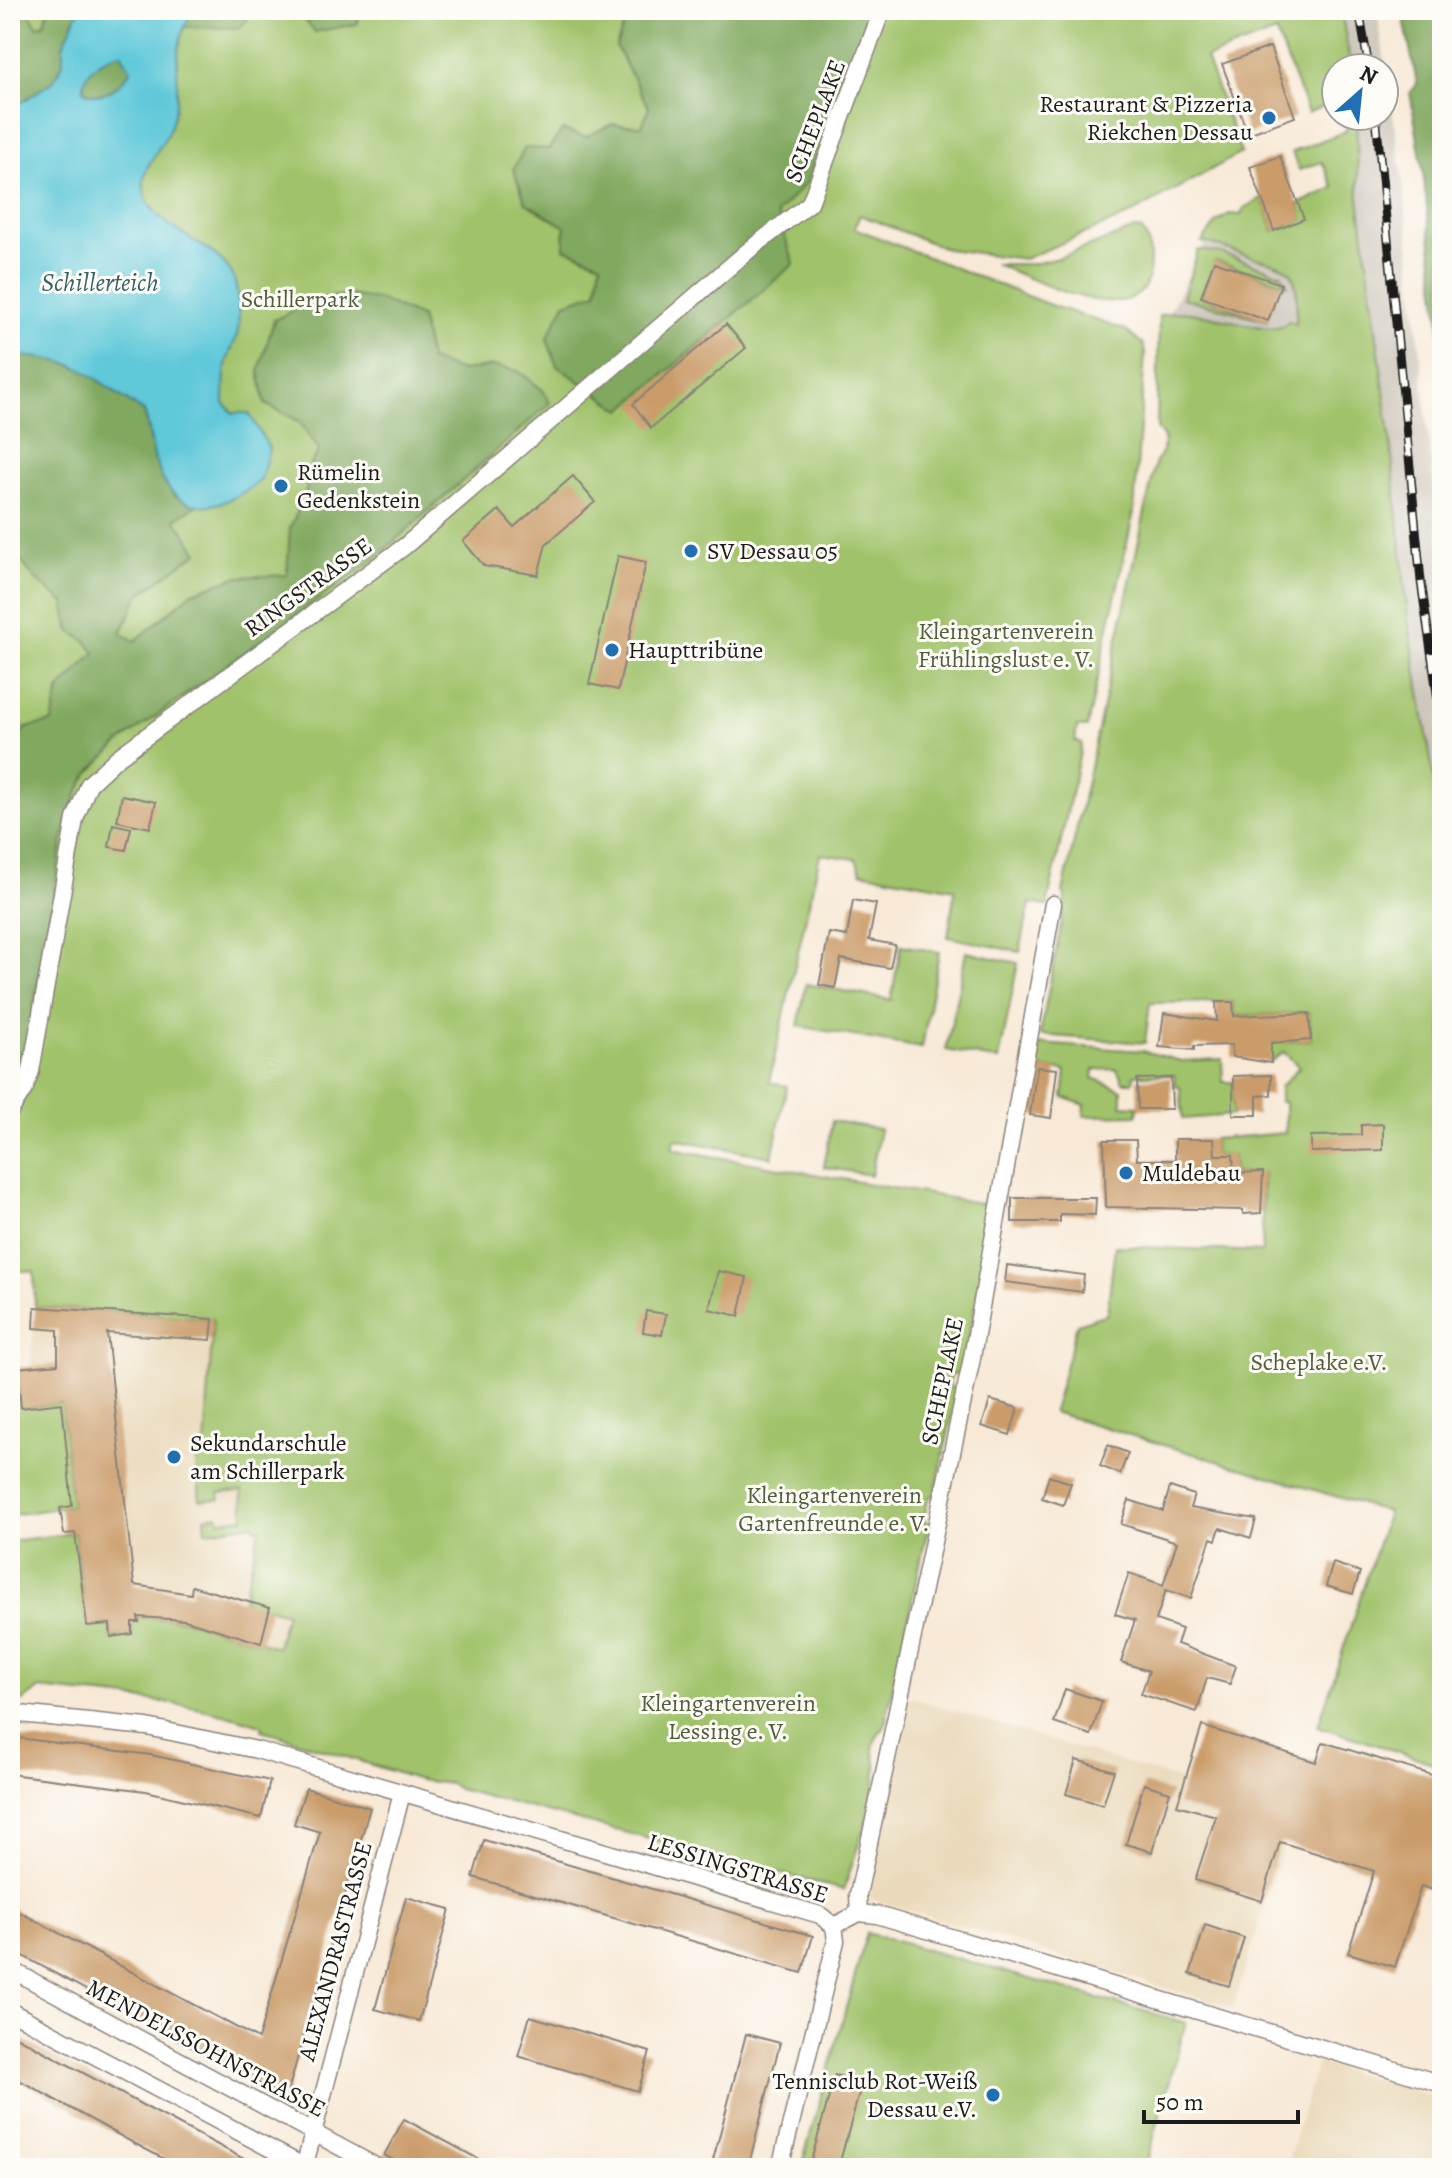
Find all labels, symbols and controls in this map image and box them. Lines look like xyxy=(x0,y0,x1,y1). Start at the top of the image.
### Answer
north arrow xyxy=(1320,52,1400,132)
street label: SCHEPLAKE xyxy=(777,55,853,187)
text: N xyxy=(1355,58,1383,92)
place label: Restaurant & Pizzeria Riekchen Dessau xyxy=(1039,88,1254,148)
marker: Restaurant & Pizzeria Riekchen Dessau xyxy=(1260,109,1278,127)
water label: Schillerteich xyxy=(41,265,159,300)
park label: Schillerpark xyxy=(241,283,359,315)
place label: Rümelin Gedenkstein xyxy=(297,456,420,516)
marker: Rümelin Gedenkstein xyxy=(272,477,290,495)
street label: RINGSTRASSE xyxy=(238,530,378,644)
place label: SV Dessau 05 xyxy=(707,535,838,567)
marker: SV Dessau 05 xyxy=(682,542,700,560)
park label: Kleingartenverein Frühlingslust e. V. xyxy=(918,615,1094,675)
place label: Haupttribüne xyxy=(628,634,763,666)
marker: Haupttribüne xyxy=(603,641,621,659)
place label: Muldebau xyxy=(1142,1157,1241,1189)
marker: Muldebau xyxy=(1117,1164,1135,1182)
street label: SCHEPLAKE xyxy=(913,1314,971,1448)
park label: Scheplake e.V. xyxy=(1250,1346,1388,1378)
place label: Sekundarschule am Schillerpark xyxy=(190,1427,347,1487)
marker: Sekundarschule am Schillerpark xyxy=(165,1448,183,1466)
park label: Kleingartenverein Gartenfreunde e. V. xyxy=(738,1479,930,1539)
park label: Kleingartenverein Lessing e. V. xyxy=(640,1687,816,1747)
street label: LESSINGSTRASSE xyxy=(644,1825,832,1911)
street label: ALEXANDRASTRASSE xyxy=(290,1838,380,2065)
street label: MENDELSSOHNSTRASSE xyxy=(81,1971,331,2125)
place label: Tennisclub Rot-Weiß Dessau e.V. xyxy=(773,2065,977,2125)
scale bar xyxy=(1144,2074,1298,2124)
marker: Tennisclub Rot-Weiß Dessau e.V. xyxy=(984,2086,1002,2104)
text: 50 m xyxy=(1156,2086,1204,2118)

